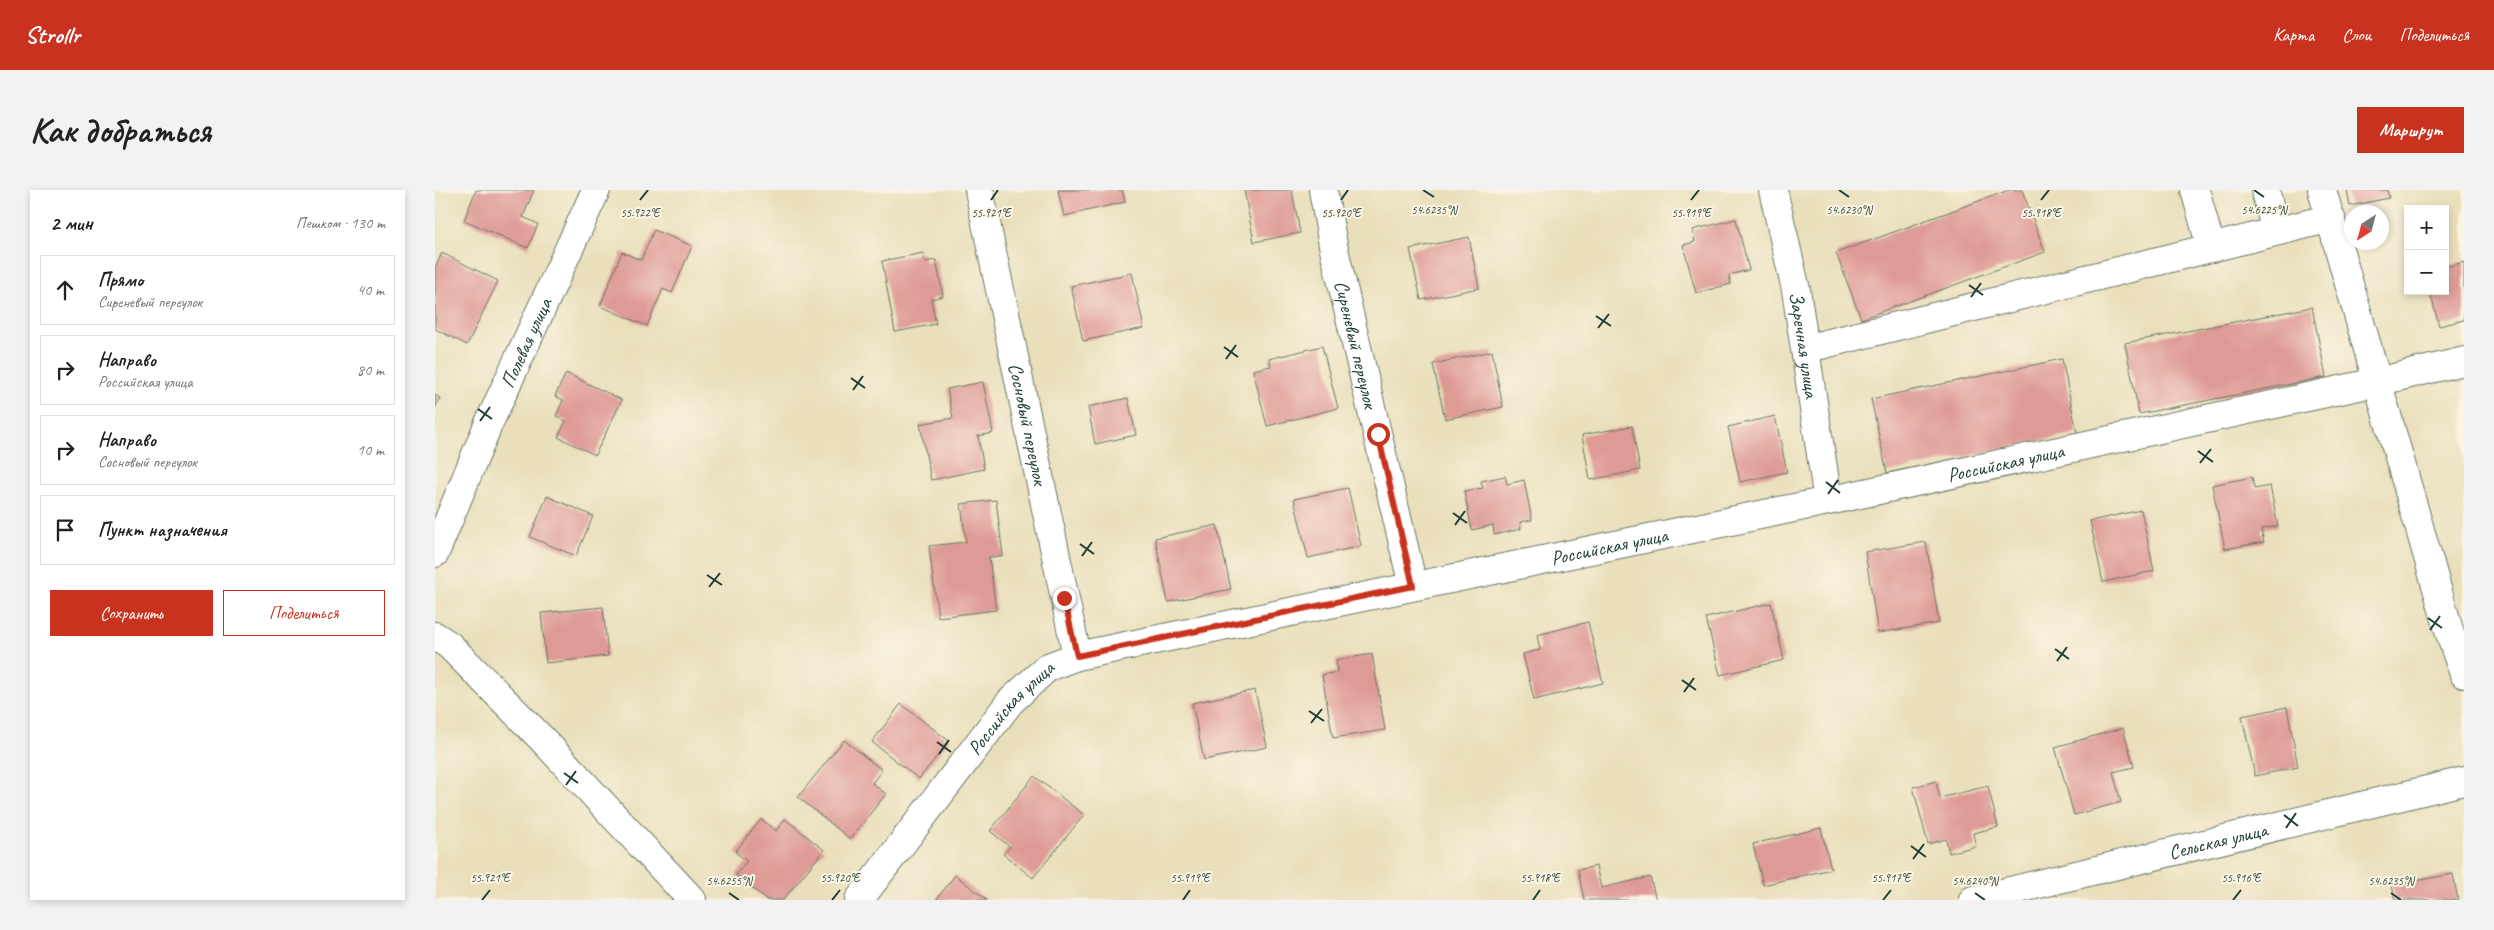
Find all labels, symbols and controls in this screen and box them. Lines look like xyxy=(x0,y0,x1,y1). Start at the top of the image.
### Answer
text: Strollr xyxy=(25,20,80,50)
text: Карта xyxy=(2273,24,2314,46)
text: Слои xyxy=(2342,24,2371,46)
text: Поделиться xyxy=(2399,24,2469,46)
button: Маршрут xyxy=(2357,107,2464,153)
text: Как добраться xyxy=(30,108,211,153)
text: 54.6235°N xyxy=(1411,202,1458,218)
text: 54.6230°N xyxy=(1826,202,1873,218)
text: 54.6225°N xyxy=(2241,202,2288,218)
text: 55.922°E xyxy=(620,205,661,221)
text: 55.921°E xyxy=(971,205,1012,221)
text: 55.920°E xyxy=(1321,205,1362,221)
text: 55.919°E xyxy=(1671,205,1712,221)
text: 55.918°E xyxy=(2021,205,2062,221)
north arrow xyxy=(2344,205,2389,250)
map controls xyxy=(2404,205,2449,295)
button: + xyxy=(2404,205,2449,250)
text: 2 мин xyxy=(50,210,93,236)
text: Пешком · 130 m xyxy=(296,213,385,233)
button: − xyxy=(2404,250,2449,295)
text: Прямо xyxy=(98,268,143,292)
icon: ahead xyxy=(51,276,79,304)
street label: Сиреневый переулок xyxy=(1329,278,1384,412)
text: 40 m xyxy=(357,280,384,300)
street label: Заречная улица xyxy=(1784,290,1825,401)
text: Сиреневый переулок xyxy=(98,292,202,312)
street label: Полевая улица xyxy=(494,293,558,392)
text: Направо xyxy=(98,348,156,372)
icon: right xyxy=(51,356,79,384)
text: 80 m xyxy=(357,360,384,380)
street label: Сосновый переулок xyxy=(1003,361,1053,489)
text: Российская улица xyxy=(98,372,193,392)
route start xyxy=(1367,423,1390,446)
text: Направо xyxy=(98,428,156,452)
icon: right xyxy=(51,436,79,464)
street label: Российская улица xyxy=(1945,437,2068,487)
text: 10 m xyxy=(357,440,384,460)
text: Сосновый переулок xyxy=(98,452,197,472)
icon: arrive xyxy=(51,516,79,544)
text: Пункт назначения xyxy=(98,518,227,542)
street label: Российская улица xyxy=(1549,522,1672,570)
route end xyxy=(1053,587,1076,610)
button: Сохранить xyxy=(50,590,213,636)
button: Поделиться xyxy=(223,590,385,636)
street label: Российская улица xyxy=(962,654,1061,760)
street label: Сельская улица xyxy=(2166,816,2272,865)
text: 55.921°E xyxy=(470,870,511,886)
text: 55.920°E xyxy=(820,870,861,886)
text: 55.919°E xyxy=(1170,870,1211,886)
text: 55.918°E xyxy=(1520,870,1561,886)
text: 55.917°E xyxy=(1871,870,1912,886)
text: 55.916°E xyxy=(2221,870,2262,886)
text: 54.6255°N xyxy=(706,873,753,889)
text: 54.6240°N xyxy=(1952,873,1999,889)
text: 54.6235°N xyxy=(2368,873,2415,889)

